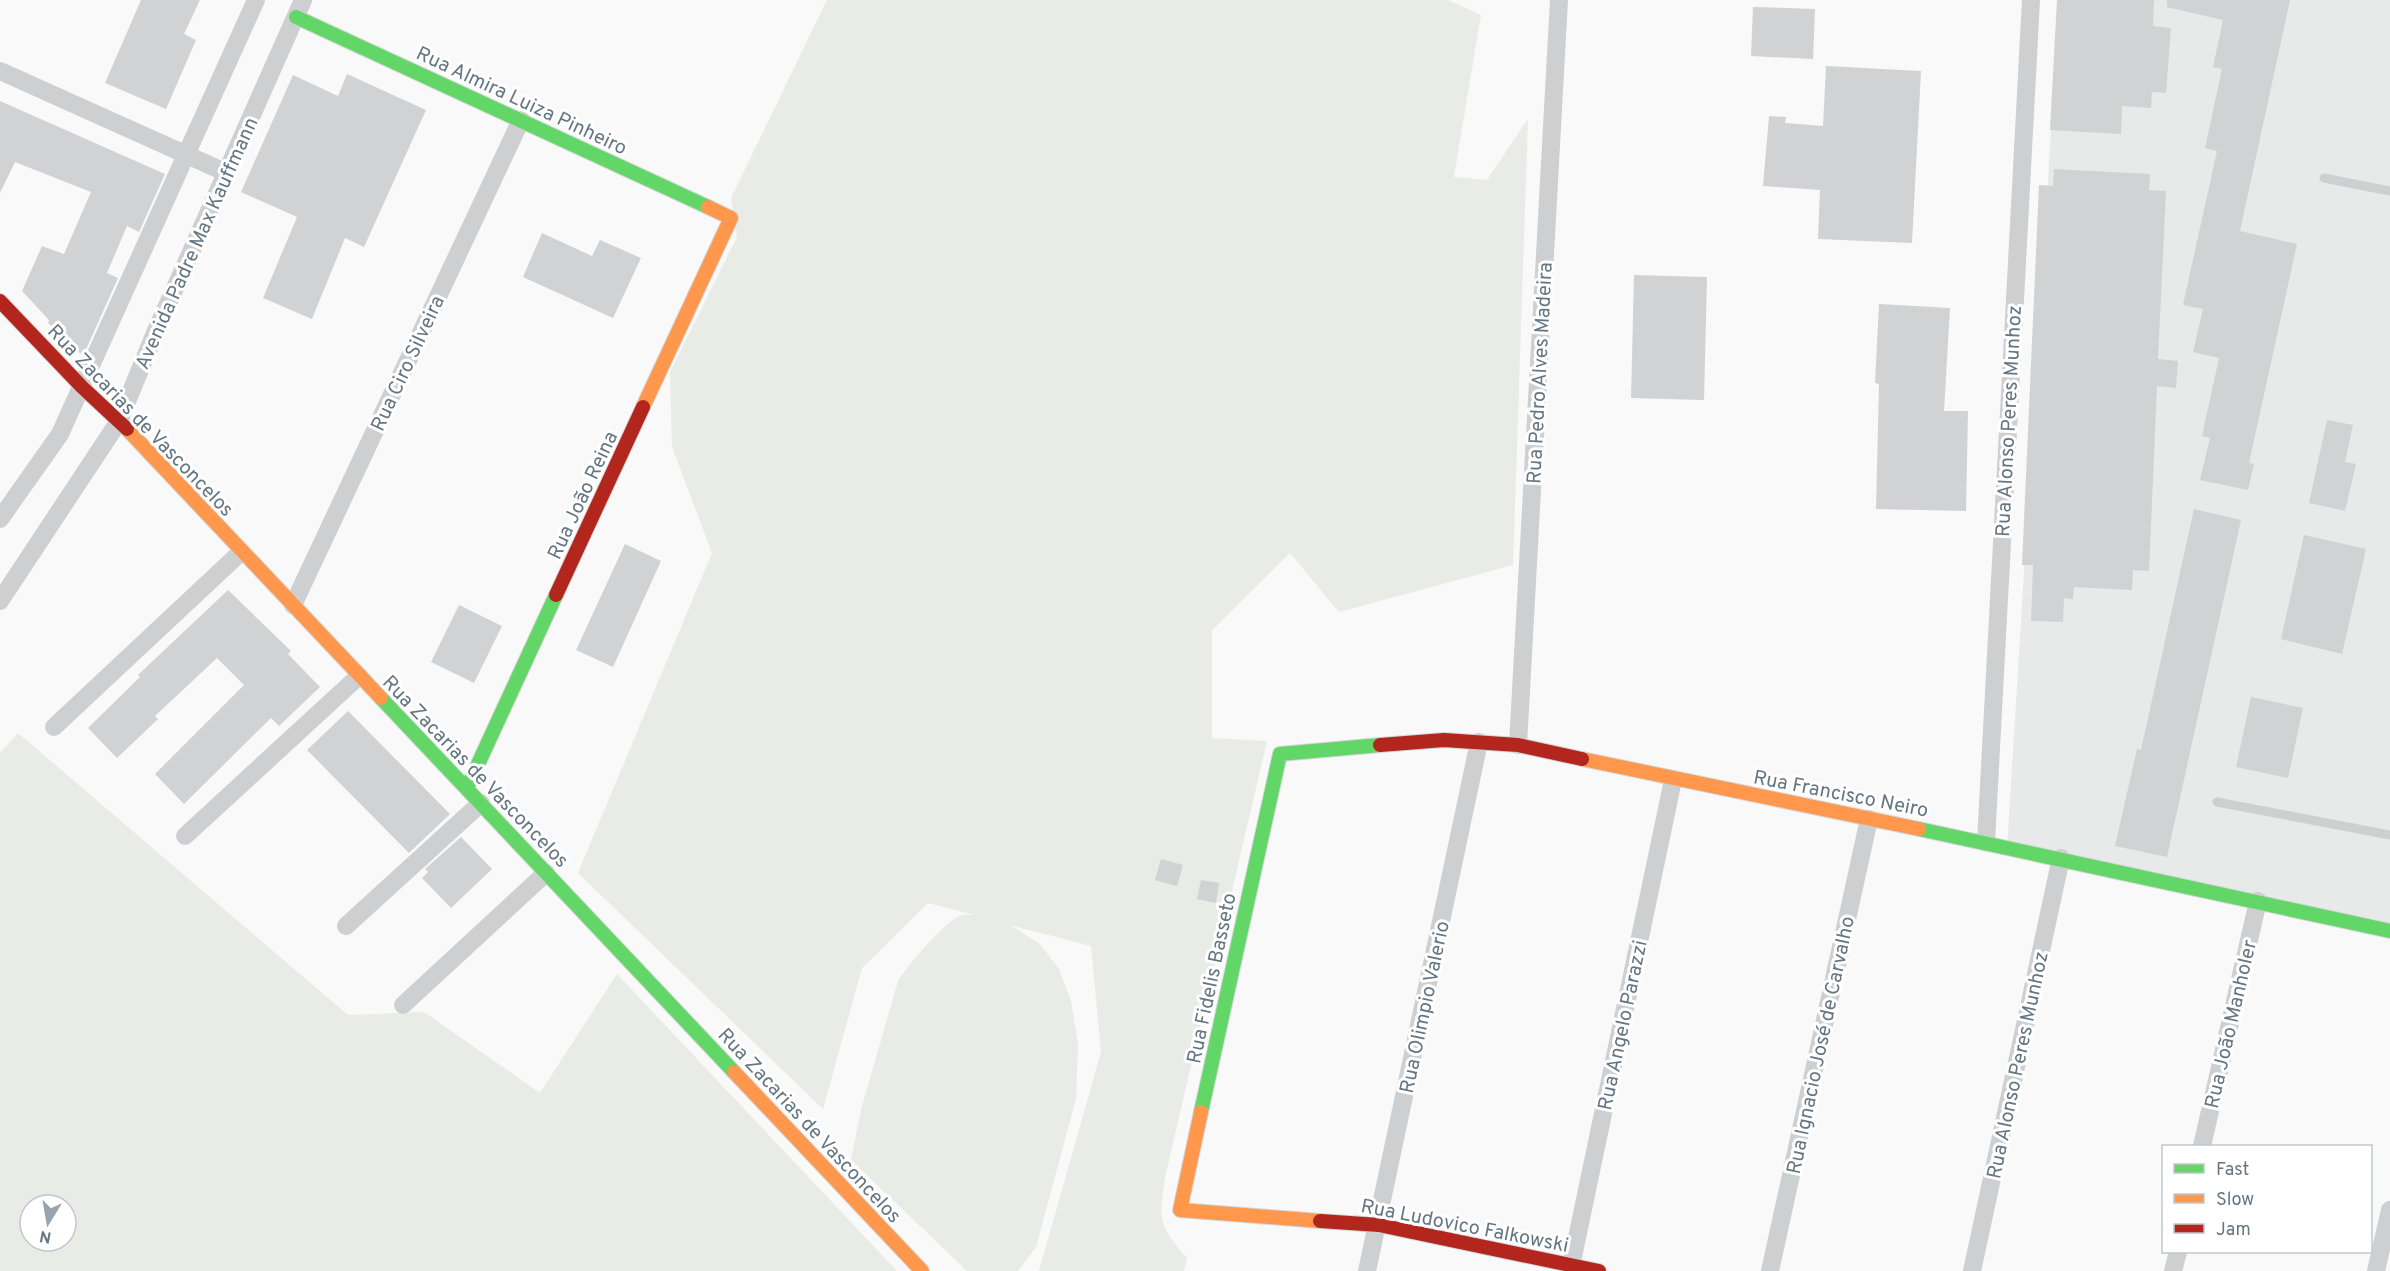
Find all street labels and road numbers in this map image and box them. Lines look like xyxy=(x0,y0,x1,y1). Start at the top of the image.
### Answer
street label: Rua Almira Luiza Pinheiro xyxy=(411,41,631,162)
street label: Avenida Padre Max Kauffmann xyxy=(130,114,265,374)
street label: Rua Pedro Alves Madeira xyxy=(1522,262,1560,485)
street label: Rua Ciro Silveira xyxy=(366,292,452,436)
street label: Rua Alonso Peres Munhoz xyxy=(1991,305,2029,538)
street label: Rua Zacarias de Vasconcelos xyxy=(41,320,238,523)
street label: Rua João Reina xyxy=(543,428,625,564)
street label: Rua Zacarias de Vasconcelos xyxy=(376,671,573,874)
street label: Rua Francisco Neiro xyxy=(1751,765,1930,825)
street label: Rua Fidelis Basseto xyxy=(1182,891,1244,1066)
street label: Rua Ignacio José de Carvalho xyxy=(1782,914,1862,1177)
street label: Rua Olimpio Valerio xyxy=(1395,919,1457,1096)
street label: Rua João Manholer xyxy=(2200,937,2264,1111)
street label: Rua Angelo Parazzi xyxy=(1593,938,1655,1113)
street label: Rua Alonso Peres Munhoz xyxy=(1982,949,2056,1182)
street label: Rua Zacarias de Vasconcelos xyxy=(711,1023,906,1230)
street label: Rua Ludovico Falkowski xyxy=(1358,1194,1571,1260)

